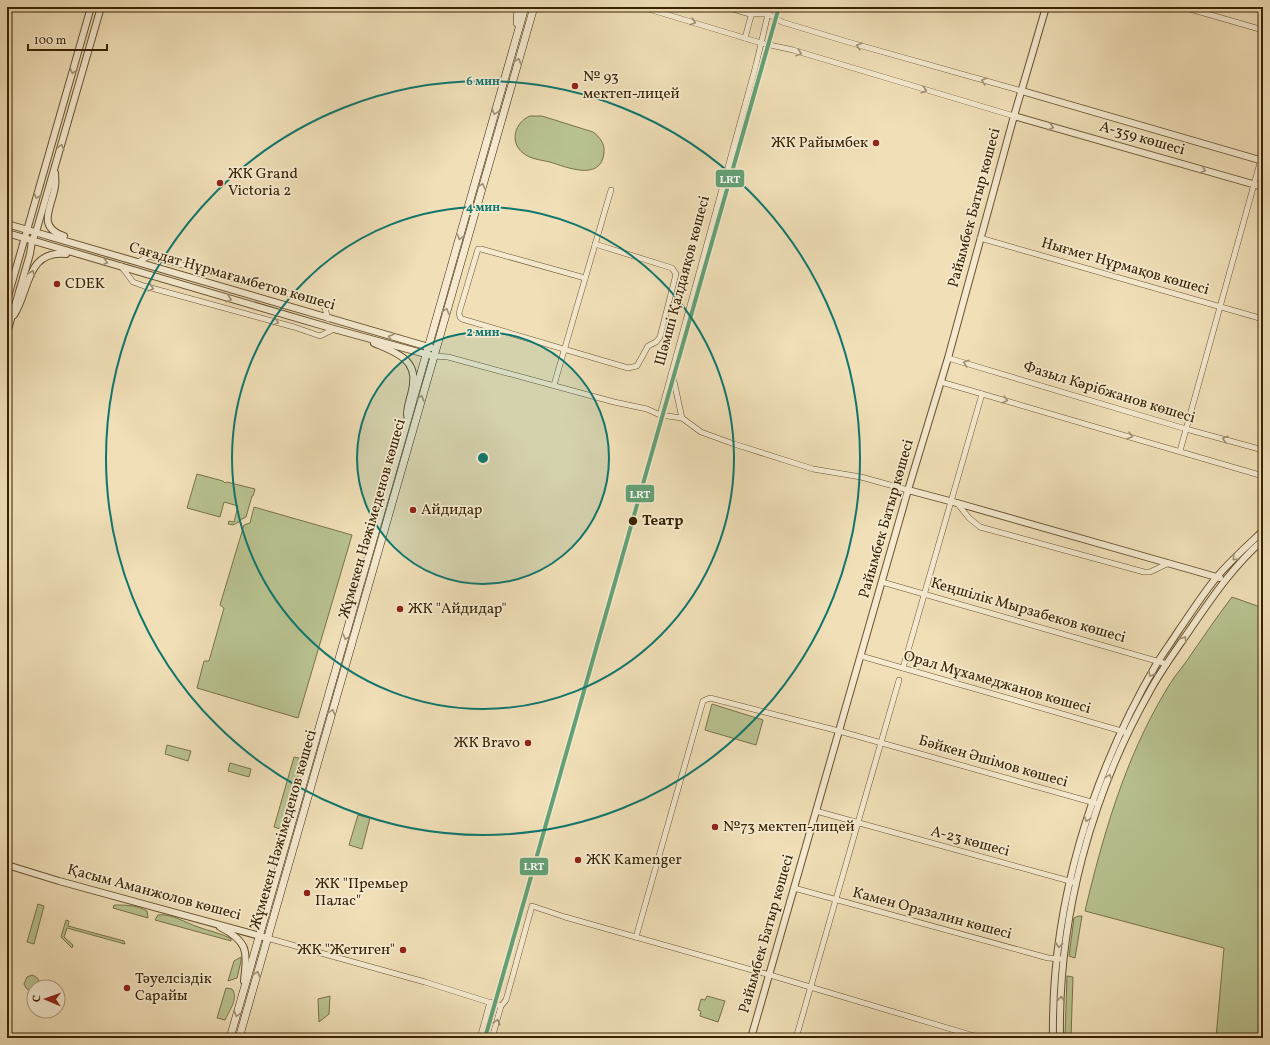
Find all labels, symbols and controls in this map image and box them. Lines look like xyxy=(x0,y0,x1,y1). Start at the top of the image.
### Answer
one-way arrow xyxy=(689,17,696,26)
scale bar xyxy=(28,26,107,52)
text: 100 m xyxy=(34,33,67,49)
one-way arrow xyxy=(856,42,863,51)
one-way arrow xyxy=(795,48,802,56)
one-way arrow xyxy=(513,58,522,65)
place label: № 93 мектеп-лицей xyxy=(583,67,680,105)
one-way arrow xyxy=(69,68,78,75)
text: 6 мин xyxy=(466,74,500,90)
one-way arrow xyxy=(981,77,988,86)
marker: № 93 мектеп-лицей xyxy=(570,81,580,91)
one-way arrow xyxy=(920,85,927,94)
one-way arrow xyxy=(491,108,500,115)
street label: А-359 көшесі xyxy=(1097,117,1187,161)
one-way arrow xyxy=(1048,122,1055,131)
street label: Райымбек Батыр көшесі xyxy=(944,126,1006,290)
place label: ЖК Райымбек xyxy=(771,133,868,154)
marker: ЖК Райымбек xyxy=(871,138,881,148)
one-way arrow xyxy=(56,144,65,151)
place label: ЖК Grand Victoria 2 xyxy=(228,164,298,202)
one-way arrow xyxy=(1199,165,1206,174)
line badge: LRT xyxy=(715,169,745,188)
text: LRT xyxy=(719,173,741,188)
marker: ЖК Grand Victoria 2 xyxy=(215,178,225,188)
one-way arrow xyxy=(477,183,486,190)
one-way arrow xyxy=(33,193,42,200)
street label: Шәмші Қалдаяқов көшесі xyxy=(650,194,716,368)
text: 4 мин xyxy=(466,200,500,216)
one-way arrow xyxy=(456,233,465,240)
street label: Нығмет Нұрмақов көшесі xyxy=(1039,233,1211,301)
street label: Сағадат Нұрмағамбетов көшесі xyxy=(126,237,338,317)
one-way arrow xyxy=(101,257,108,266)
one-way arrow xyxy=(27,270,35,278)
place label: CDEK xyxy=(65,274,105,295)
marker: CDEK xyxy=(52,279,62,289)
one-way arrow xyxy=(147,283,154,292)
one-way arrow xyxy=(226,294,233,303)
one-way arrow xyxy=(441,308,450,315)
one-way arrow xyxy=(273,318,279,326)
text: 2 мин xyxy=(466,325,500,341)
one-way arrow xyxy=(388,333,394,341)
street label: Фазыл Кәрібжанов көшесі xyxy=(1020,357,1198,429)
one-way arrow xyxy=(963,359,970,368)
one-way arrow xyxy=(416,395,425,402)
one-way arrow xyxy=(1001,395,1008,404)
street label: Жұмекен Нәжімеденов көшесі xyxy=(334,416,412,622)
one-way arrow xyxy=(1127,432,1133,440)
one-way arrow xyxy=(1222,436,1229,444)
street label: Райымбек Батыр көшесі xyxy=(854,437,920,601)
centre of rings xyxy=(476,451,490,465)
line badge: LRT xyxy=(625,484,655,503)
text: LRT xyxy=(629,488,651,503)
place label: Айдидар xyxy=(421,500,482,521)
marker: Айдидар xyxy=(408,505,418,515)
place label: Театр xyxy=(642,511,684,532)
marker: Театр xyxy=(627,515,639,527)
one-way arrow xyxy=(1232,553,1240,561)
street label: Кеңшілік Мырзабеков көшесі xyxy=(928,573,1128,649)
place label: ЖК "Айдидар" xyxy=(408,599,507,620)
marker: ЖК "Айдидар" xyxy=(395,604,405,614)
one-way arrow xyxy=(342,634,350,640)
one-way arrow xyxy=(1179,636,1187,643)
street label: Орал Мұхамеджанов көшесі xyxy=(901,646,1093,720)
one-way arrow xyxy=(1148,670,1155,678)
one-way arrow xyxy=(327,709,336,716)
street label: Жұмекен Нәжімеденов көшесі xyxy=(245,727,323,933)
street label: Бәйкен Әшімов көшесі xyxy=(916,731,1070,793)
place label: ЖК Bravo xyxy=(454,733,520,754)
marker: ЖК Bravo xyxy=(523,738,533,748)
one-way arrow xyxy=(1104,774,1112,781)
one-way arrow xyxy=(1083,815,1092,822)
place label: №73 мектеп-лицей xyxy=(723,817,855,838)
street label: А-23 көшесі xyxy=(928,821,1012,863)
marker: №73 мектеп-лицей xyxy=(710,822,720,832)
place label: ЖК Kamenger xyxy=(586,850,682,871)
street label: Райымбек Батыр көшесі xyxy=(734,852,800,1016)
marker: ЖК Kamenger xyxy=(573,855,583,865)
line badge: LRT xyxy=(519,857,549,876)
street label: Қасым Аманжолов көшесі xyxy=(65,860,243,926)
text: LRT xyxy=(523,860,545,875)
place label: ЖК "Премьер Палас" xyxy=(315,874,408,912)
street label: Камен Оразалин көшесі xyxy=(850,883,1014,945)
marker: ЖК "Премьер Палас" xyxy=(302,888,312,898)
place label: ЖК "Жетиген" xyxy=(297,940,395,961)
one-way arrow xyxy=(1055,942,1064,948)
marker: ЖК "Жетиген" xyxy=(398,945,408,955)
place label: Тәуелсіздік Сарайы xyxy=(135,969,212,1007)
one-way arrow xyxy=(252,970,261,977)
north arrow xyxy=(26,979,66,1019)
marker: Тәуелсіздік Сарайы xyxy=(122,983,132,993)
text: С xyxy=(30,995,45,1003)
one-way arrow xyxy=(1056,996,1065,1002)
one-way arrow xyxy=(233,1010,242,1017)
one-way arrow xyxy=(492,1019,501,1026)

